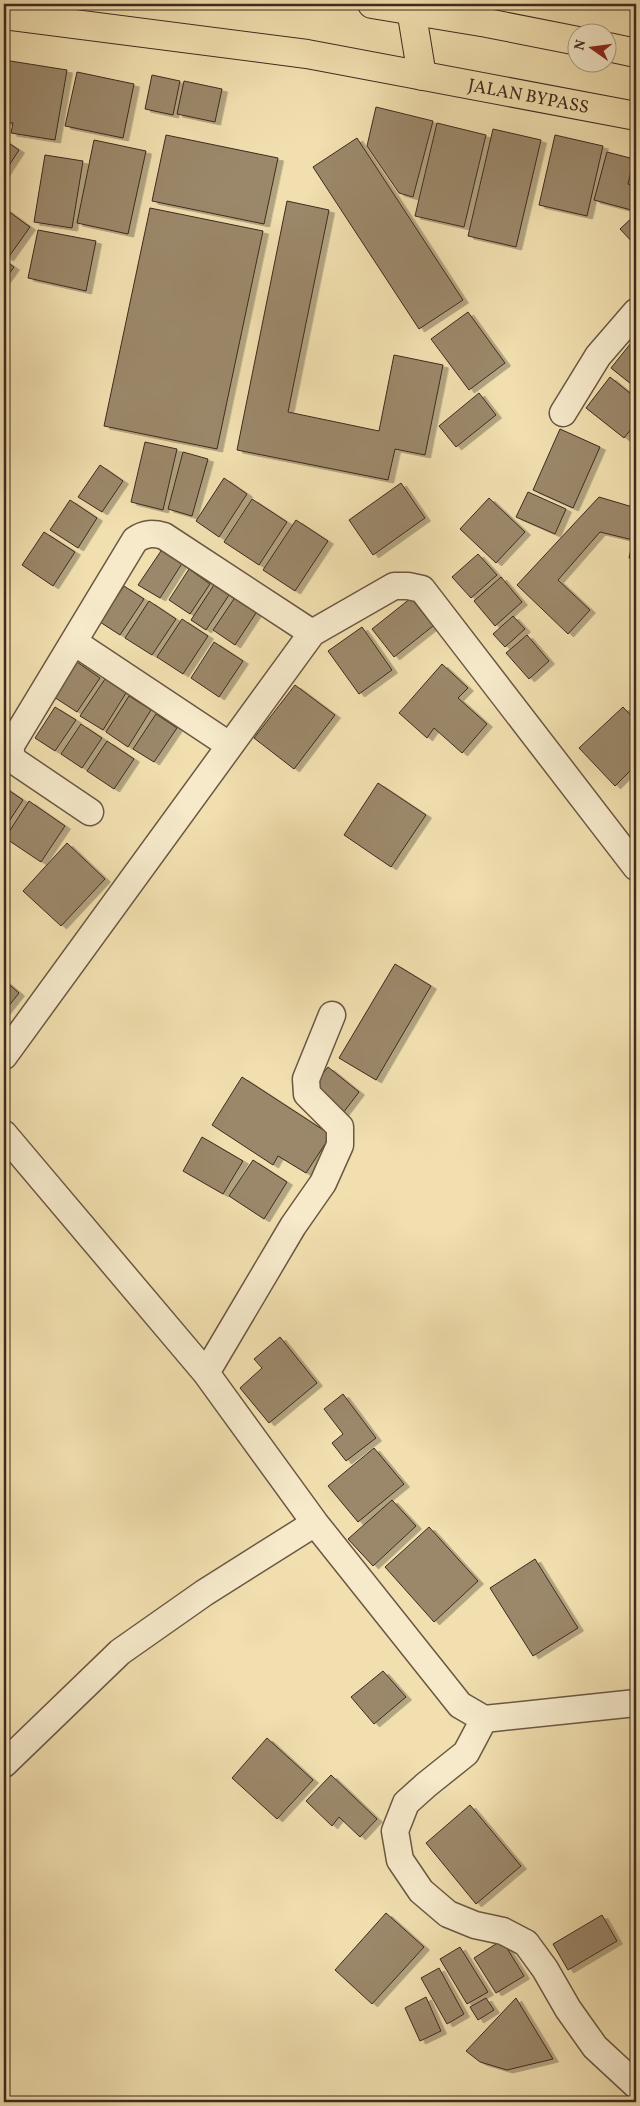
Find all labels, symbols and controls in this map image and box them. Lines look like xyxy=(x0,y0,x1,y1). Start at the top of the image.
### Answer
north arrow xyxy=(568,22,618,72)
text: N xyxy=(570,38,591,52)
street label: JALAN BYPASS xyxy=(466,74,591,121)

